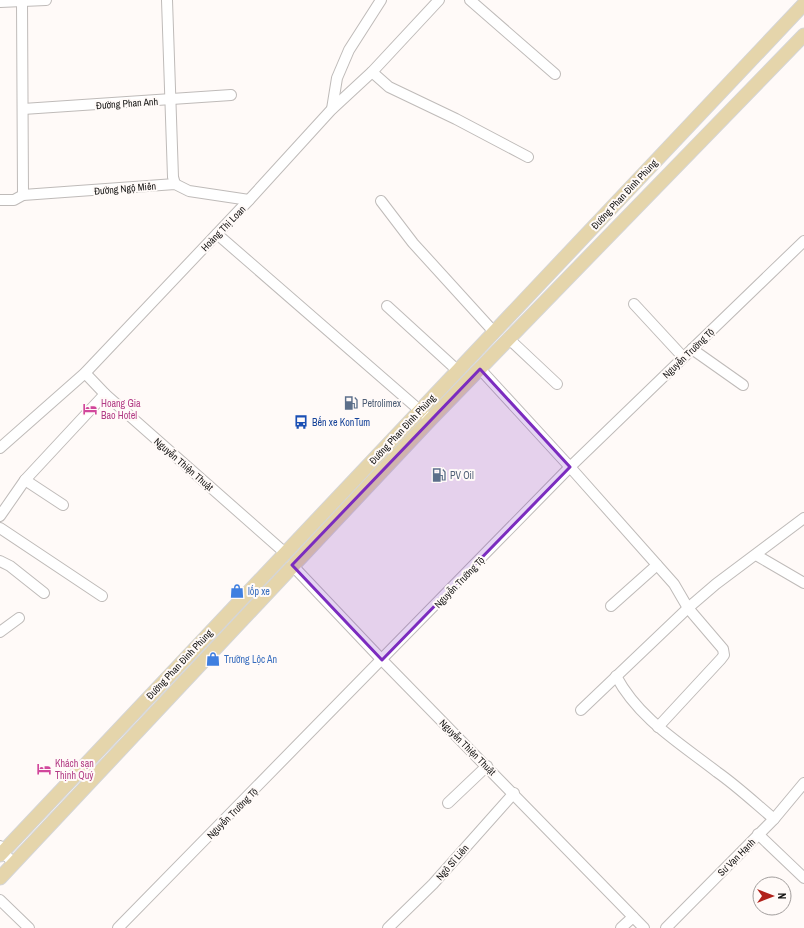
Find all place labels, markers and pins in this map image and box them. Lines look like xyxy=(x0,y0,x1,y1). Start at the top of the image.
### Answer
fuel station icon: Petrolimex xyxy=(343,395,359,411)
place label: Hoang Gia Bao Hotel xyxy=(101,397,141,422)
place label: Petrolimex xyxy=(362,397,402,410)
hotel icon: Hoang Gia Bao Hotel xyxy=(82,401,98,417)
bus stop icon: Bến xe KonTum xyxy=(293,414,309,430)
place label: Bến xe KonTum xyxy=(312,416,370,429)
fuel station icon: PV Oil xyxy=(431,467,447,483)
place label: PV Oil xyxy=(450,469,474,482)
shop icon: lốp xe xyxy=(229,583,245,599)
place label: lốp xe xyxy=(248,585,270,598)
shop icon: Trường Lộc An xyxy=(205,651,221,667)
place label: Trường Lộc An xyxy=(224,653,277,666)
place label: Khách sạn Thịnh Quý xyxy=(55,757,94,782)
hotel icon: Khách sạn Thịnh Quý xyxy=(36,761,52,777)

